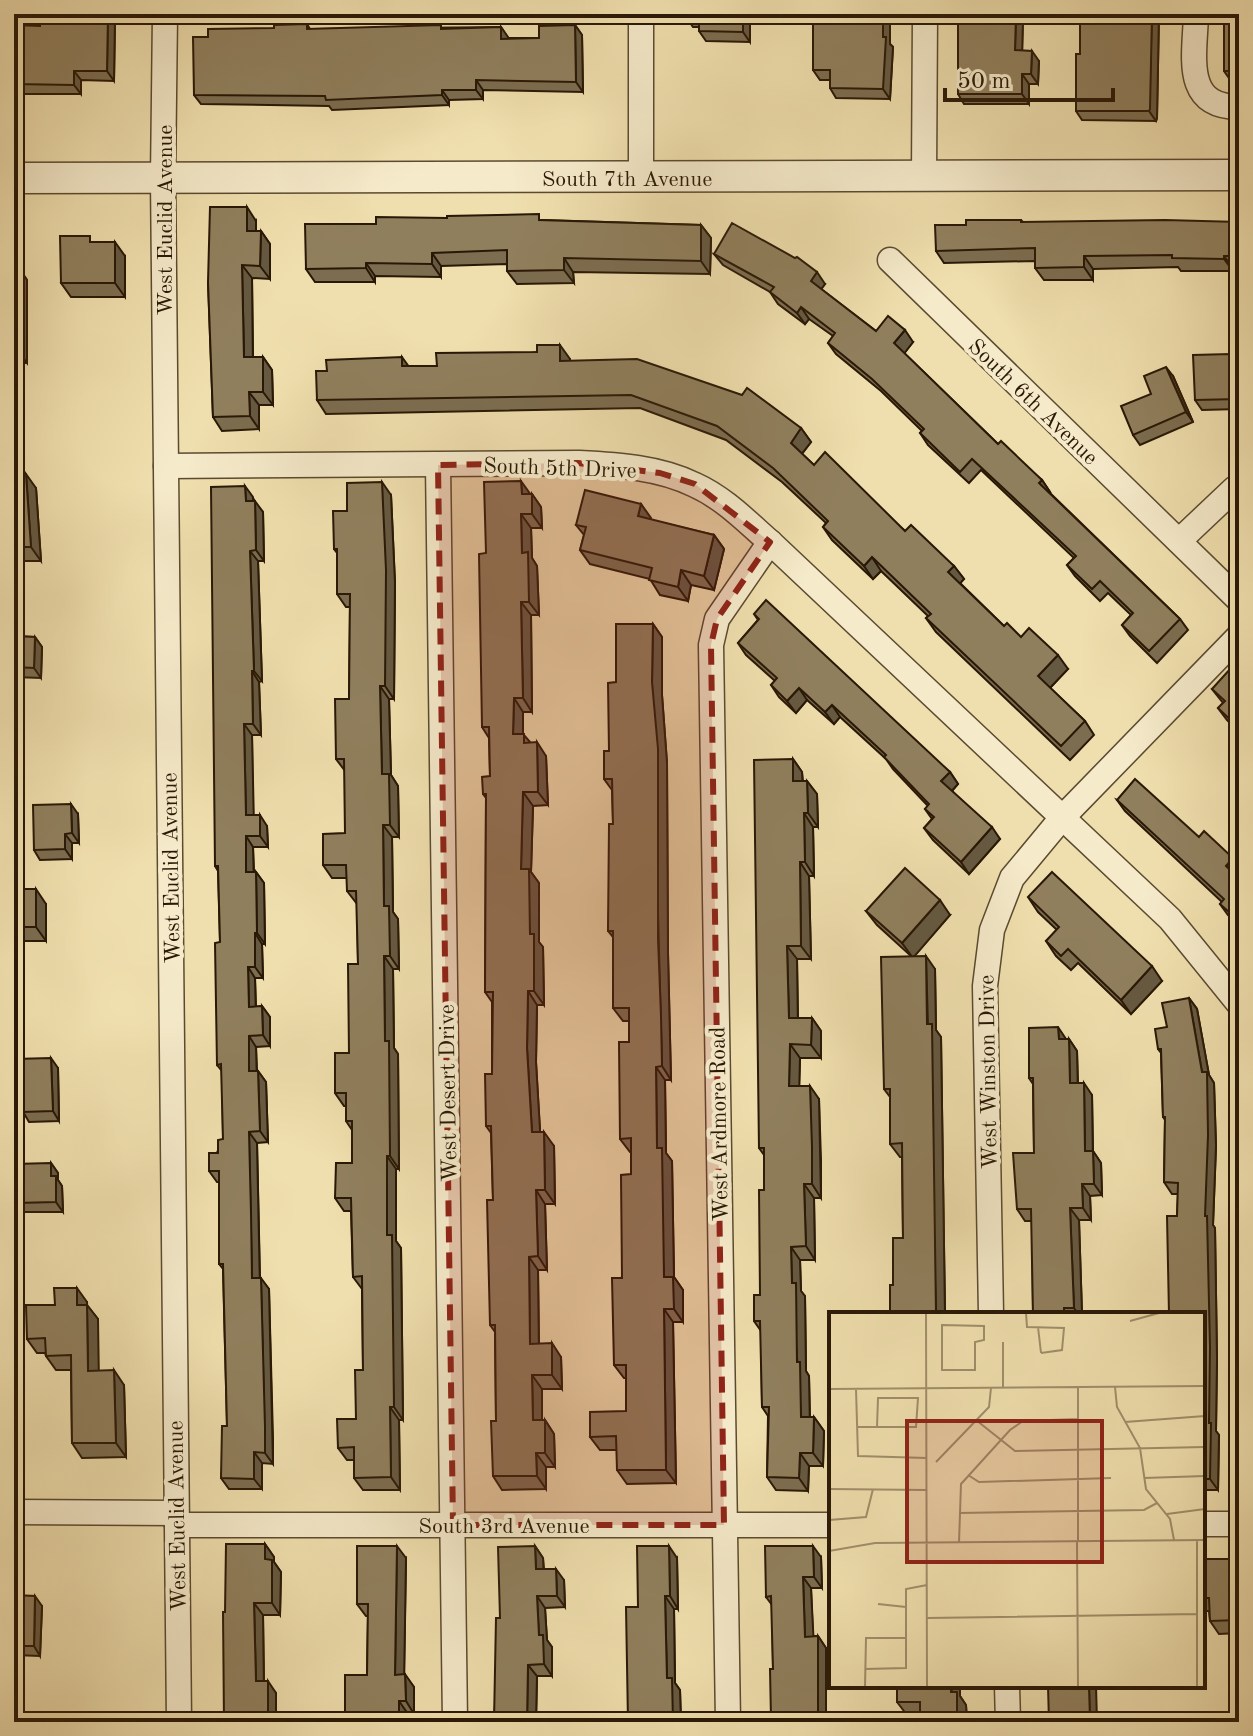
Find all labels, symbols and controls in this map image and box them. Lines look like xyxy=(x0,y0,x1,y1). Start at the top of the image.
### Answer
scale bar xyxy=(945,52,1113,102)
text: 50 m xyxy=(957,70,1011,94)
street label: West Euclid Avenue xyxy=(155,125,177,315)
street label: South 7th Avenue xyxy=(542,169,712,191)
street label: South 6th Avenue xyxy=(964,335,1102,470)
street label: South 5th Drive xyxy=(483,455,637,483)
street label: West Euclid Avenue xyxy=(159,772,185,964)
street label: West Winston Drive xyxy=(976,975,1002,1169)
street label: West Desert Drive xyxy=(436,1004,462,1182)
street label: West Ardmore Road xyxy=(707,1026,733,1222)
inset map xyxy=(829,1312,1205,1688)
street label: West Euclid Avenue xyxy=(165,1420,191,1612)
street label: South 3rd Avenue xyxy=(418,1516,590,1538)

